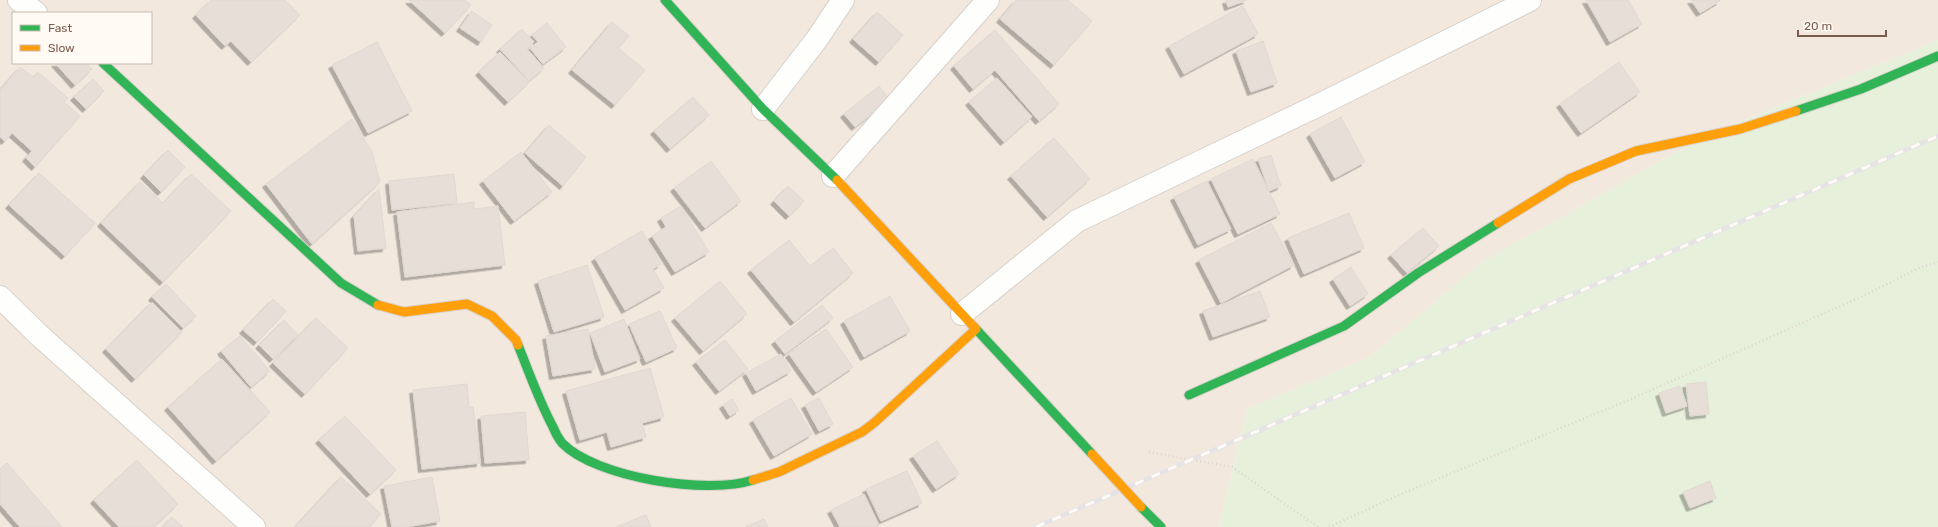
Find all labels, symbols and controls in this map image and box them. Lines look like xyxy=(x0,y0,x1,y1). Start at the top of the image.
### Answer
legend xyxy=(12,12,152,64)
scale bar xyxy=(1798,12,1886,38)
text: 20 m xyxy=(1804,19,1832,33)
text: Fast xyxy=(48,21,72,35)
text: Slow xyxy=(48,41,75,55)

